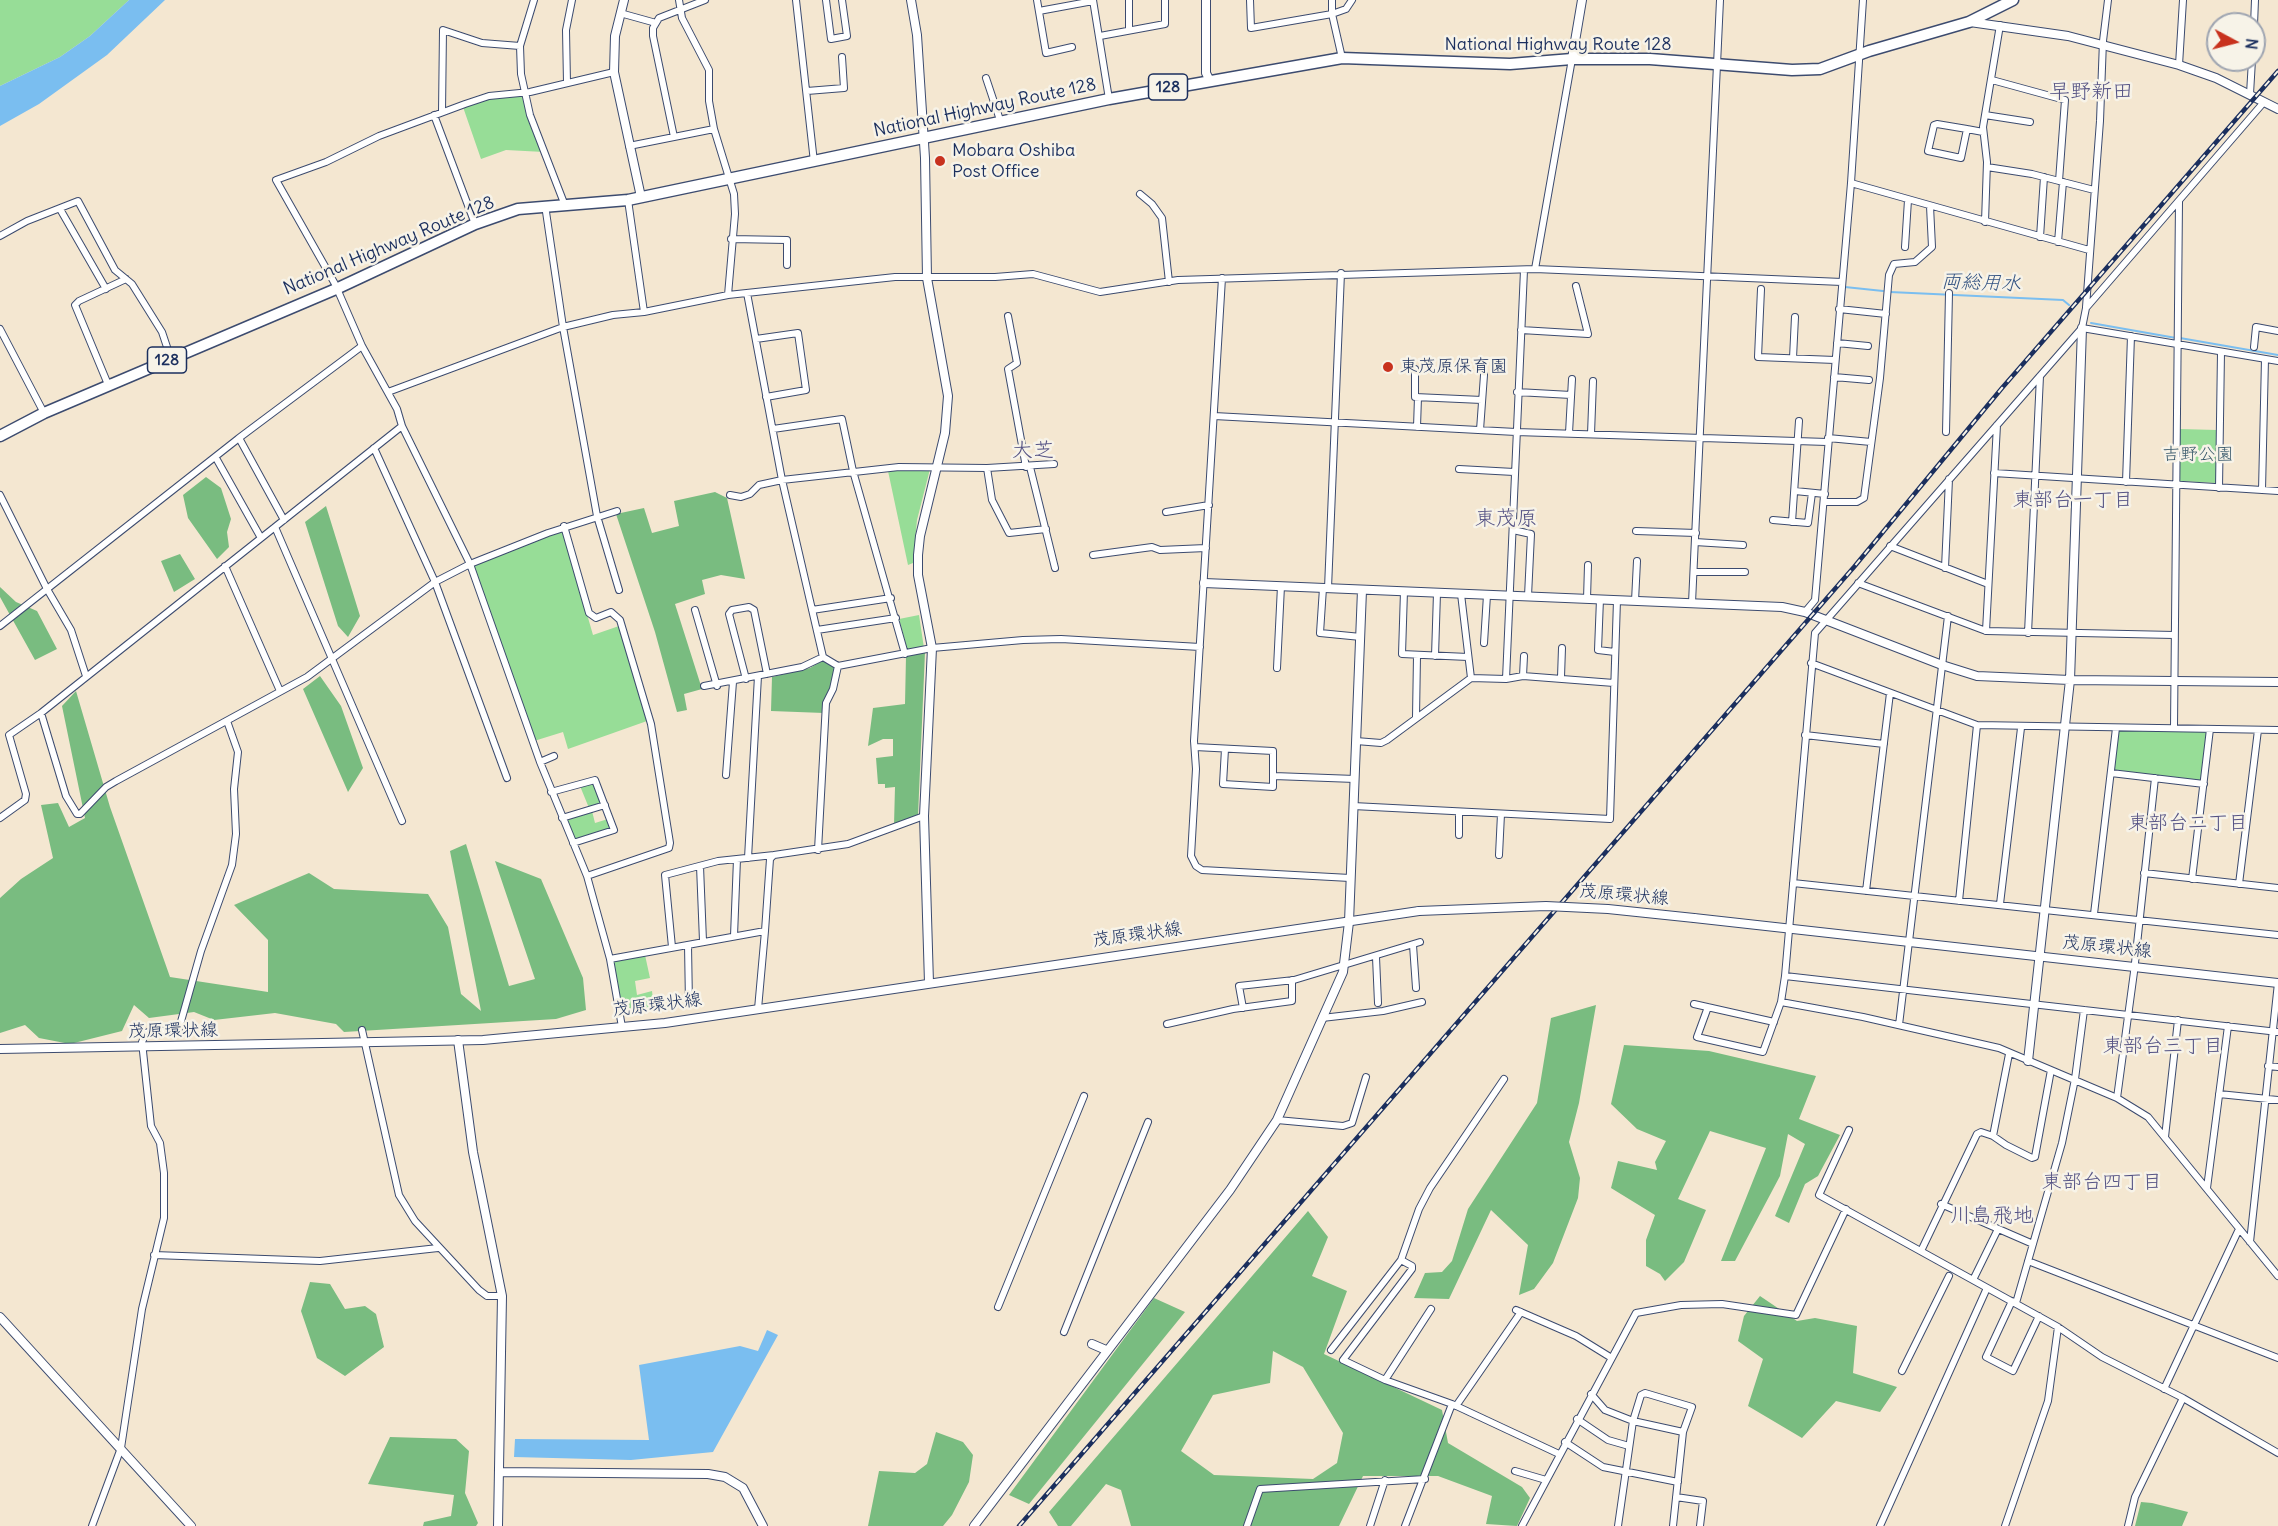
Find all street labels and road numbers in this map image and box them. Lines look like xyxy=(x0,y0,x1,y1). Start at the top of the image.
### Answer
street label: National Highway Route 128 xyxy=(1444,34,1672,56)
street label: National Highway Route 128 xyxy=(872,74,1098,142)
road number: 128 xyxy=(1148,74,1188,100)
street label: National Highway Route 128 xyxy=(280,192,498,300)
road number: 128 xyxy=(148,347,186,373)
street label: 茂原環状線 xyxy=(1578,880,1670,910)
street label: 茂原環状線 xyxy=(1091,918,1183,952)
street label: 茂原環状線 xyxy=(2061,932,2153,962)
street label: 茂原環状線 xyxy=(611,989,703,1021)
street label: 茂原環状線 xyxy=(128,1019,218,1043)

